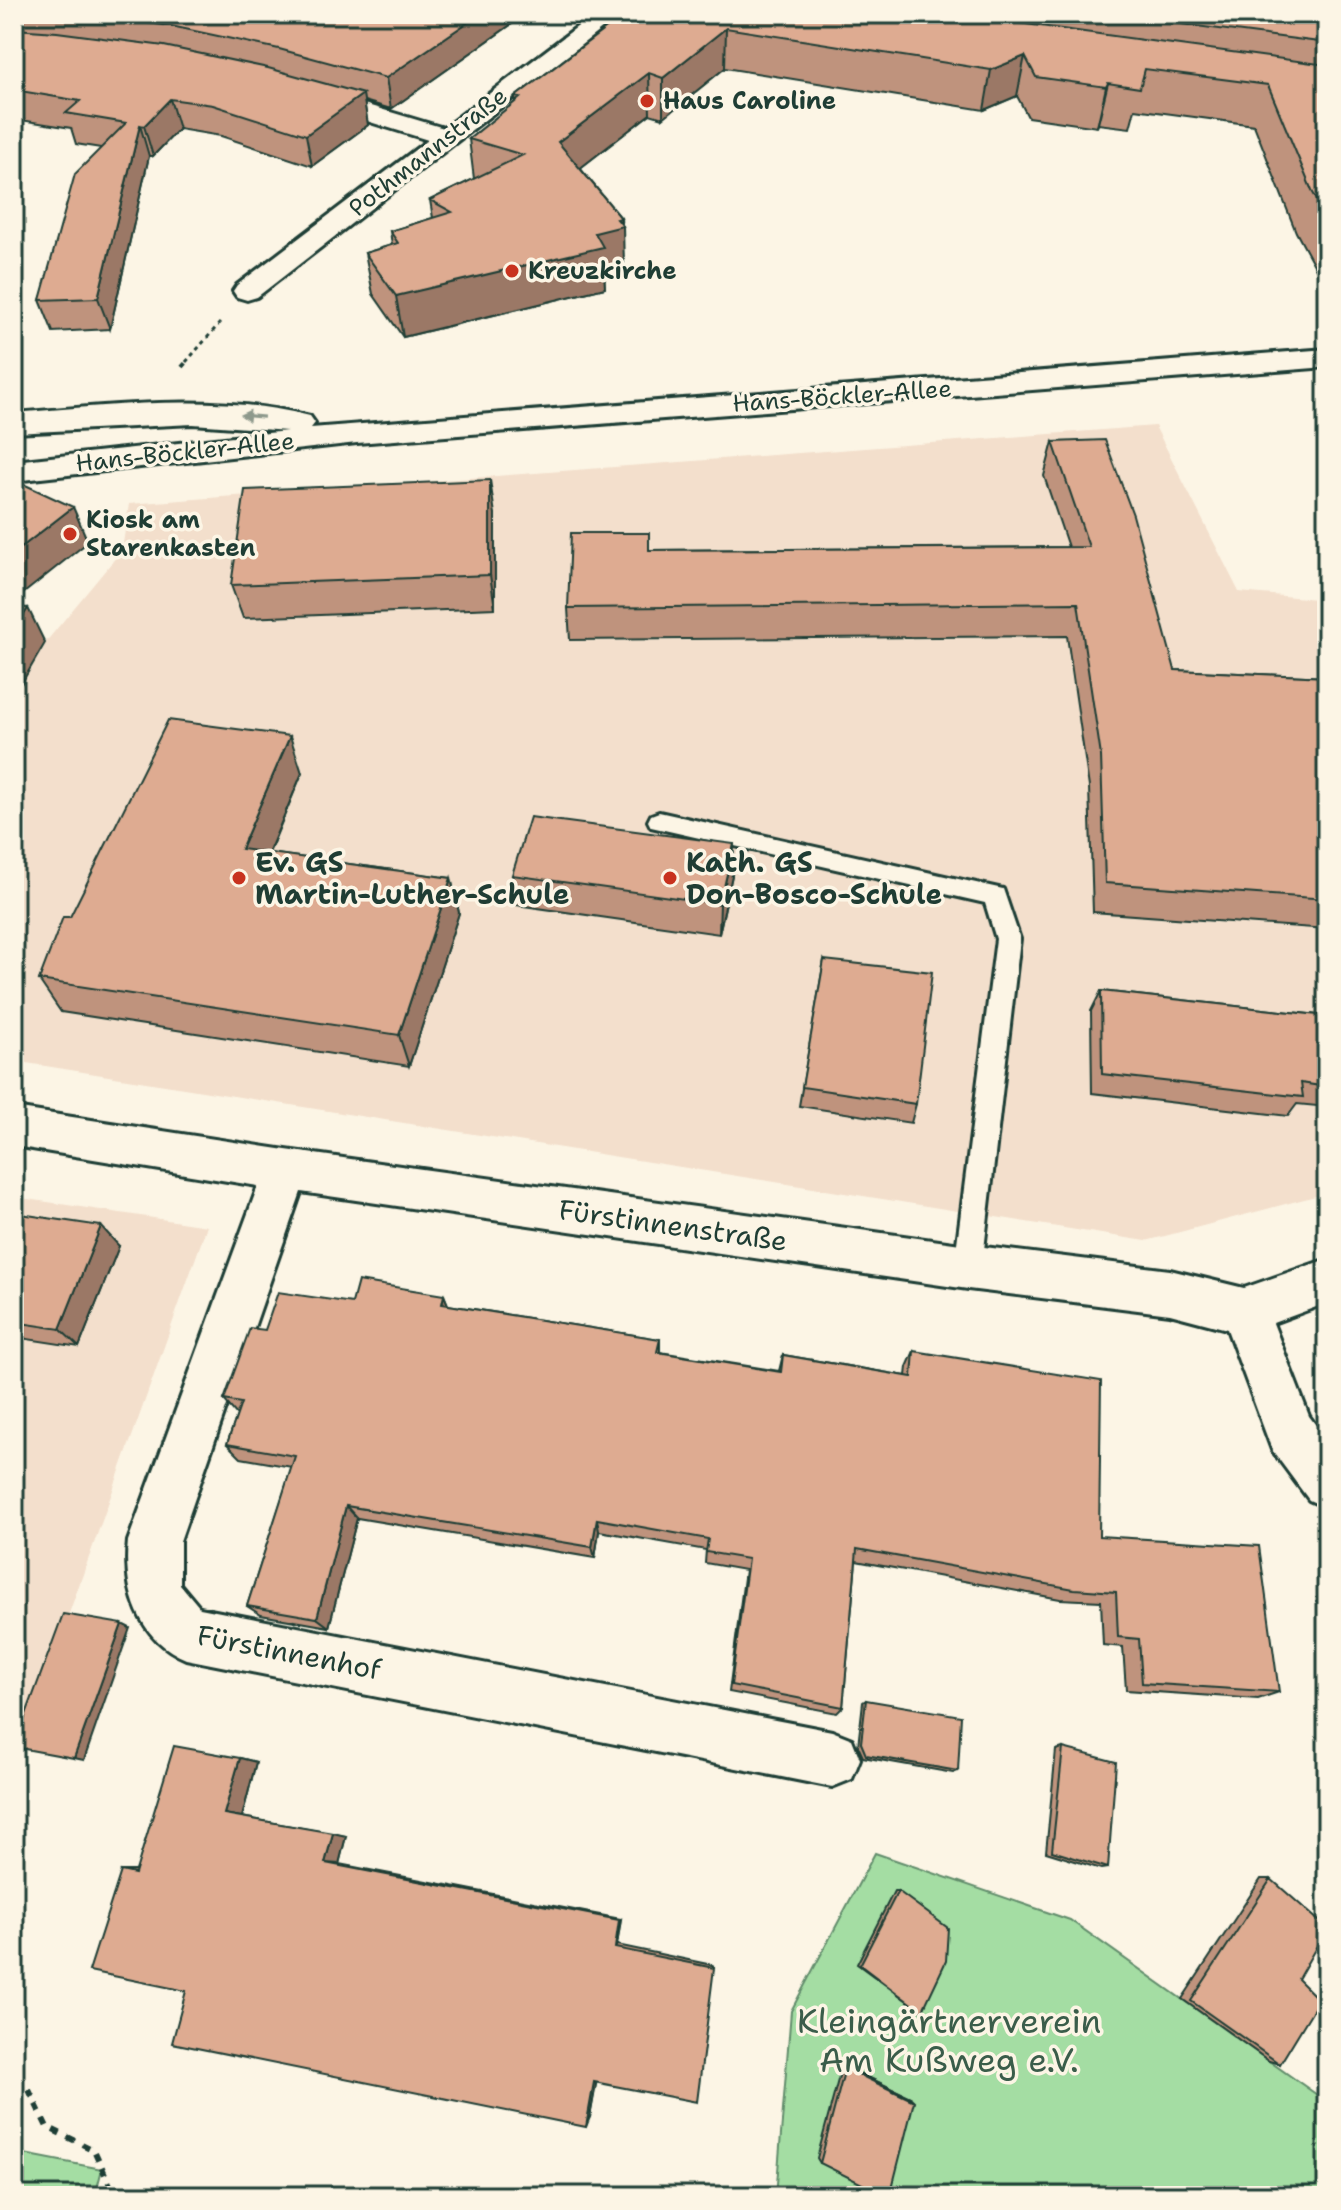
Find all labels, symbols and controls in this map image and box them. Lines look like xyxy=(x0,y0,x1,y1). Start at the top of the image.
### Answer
street label: Pothmannstraße xyxy=(342,80,514,224)
place label: Haus Caroline xyxy=(663,85,836,117)
marker: Haus Caroline xyxy=(638,92,656,110)
place label: Kreuzkirche xyxy=(528,255,677,287)
marker: Kreuzkirche xyxy=(503,262,521,280)
street label: Hans-Böckler-Allee xyxy=(731,372,953,420)
one-way arrow xyxy=(239,410,264,423)
street label: Hans-Böckler-Allee xyxy=(74,425,296,479)
place label: Kiosk am Starenkasten xyxy=(86,504,256,564)
marker: Kiosk am Starenkasten xyxy=(61,525,79,543)
place label: Ev. GS Martin-Luther-Schule xyxy=(255,843,569,913)
place label: Kath. GS Don-Bosco-Schule xyxy=(686,843,942,913)
marker: Ev. GS Martin-Luther-Schule xyxy=(230,869,248,887)
marker: Kath. GS Don-Bosco-Schule xyxy=(661,869,679,887)
street label: Fürstinnenstraße xyxy=(556,1190,790,1260)
street label: Fürstinnenhof xyxy=(194,1616,385,1689)
park label: Kleingärtnerverein Am Kußweg e.V. xyxy=(797,1998,1101,2083)

